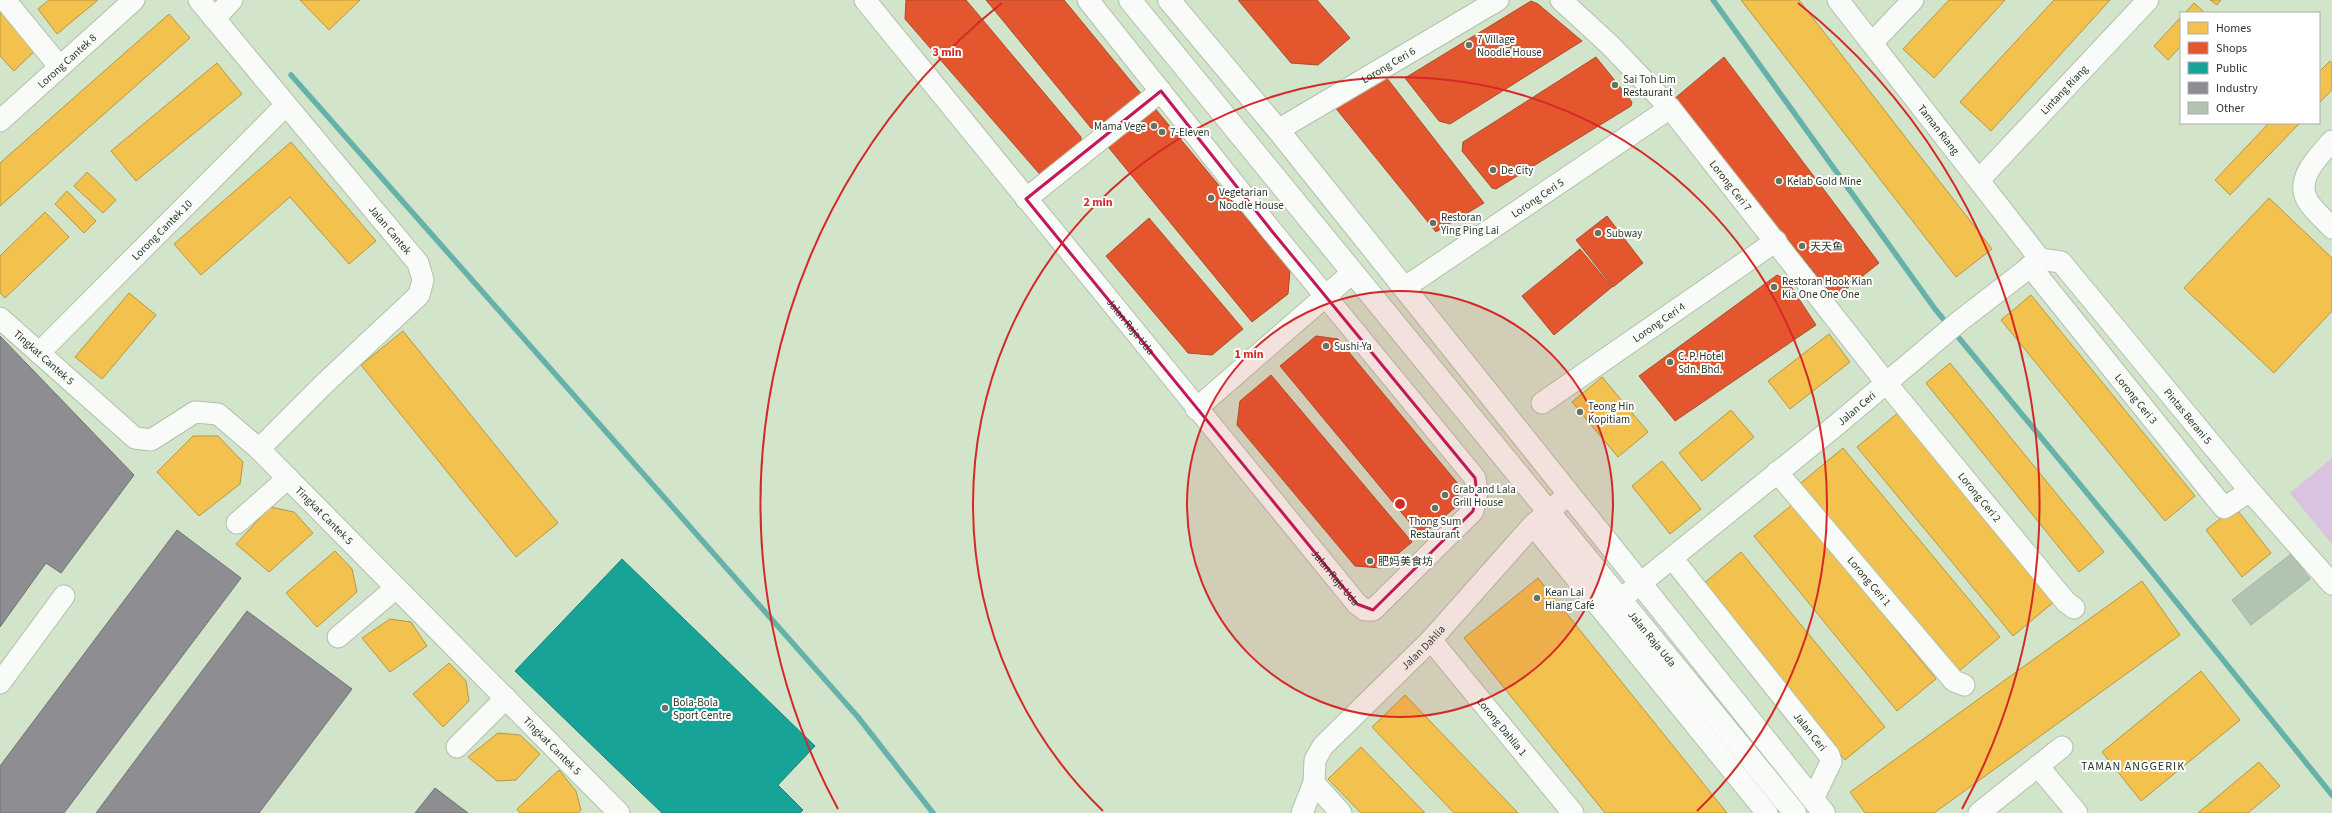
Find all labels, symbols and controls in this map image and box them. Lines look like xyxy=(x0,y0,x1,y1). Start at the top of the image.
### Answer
legend xyxy=(2180,12,2320,124)
text: Homes xyxy=(2216,20,2251,37)
street label: Lorong Cantek 8 xyxy=(34,30,100,92)
place label: 7 Village Noodle House xyxy=(1477,32,1542,60)
marker: 7 Village Noodle House xyxy=(1464,40,1474,50)
text: Shops xyxy=(2216,40,2247,57)
street label: Lorong Ceri 6 xyxy=(1359,43,1419,87)
text: 3 min xyxy=(932,44,962,61)
text: Public xyxy=(2216,60,2248,77)
street label: Lintang Riang xyxy=(2037,62,2092,118)
place label: Sai Toh Lim Restaurant xyxy=(1623,72,1676,100)
marker: Sai Toh Lim Restaurant xyxy=(1610,80,1620,90)
text: Industry xyxy=(2216,80,2258,97)
text: Other xyxy=(2216,100,2246,117)
street label: Taman Riang xyxy=(1914,101,1963,158)
place label: Mama Vege xyxy=(1094,119,1147,134)
marker: Mama Vege xyxy=(1149,121,1159,131)
place label: 7-Eleven xyxy=(1170,125,1210,140)
marker: 7-Eleven xyxy=(1157,127,1167,137)
street label: Lorong Ceri 7 xyxy=(1706,157,1755,214)
place label: De City xyxy=(1501,163,1533,178)
marker: De City xyxy=(1488,165,1498,175)
place label: Kelab Gold Mine xyxy=(1787,174,1862,189)
street label: Lorong Ceri 5 xyxy=(1508,175,1567,221)
marker: Kelab Gold Mine xyxy=(1774,176,1784,186)
place label: Vegetarian Noodle House xyxy=(1219,185,1284,213)
marker: Vegetarian Noodle House xyxy=(1206,193,1216,203)
text: 2 min xyxy=(1083,194,1113,211)
street label: Lorong Cantek 10 xyxy=(129,196,196,264)
street label: Jalan Cantek xyxy=(365,202,415,258)
place label: Restoran Ying Ping Lai xyxy=(1440,210,1499,238)
marker: Restoran Ying Ping Lai xyxy=(1428,218,1438,228)
place label: Subway xyxy=(1606,226,1642,241)
marker: Subway xyxy=(1593,228,1603,238)
place label: 天天鱼 xyxy=(1810,239,1843,254)
marker: 天天鱼 xyxy=(1797,241,1807,251)
place label: Restoran Hook Kian Kia One One One xyxy=(1782,274,1872,302)
marker: Restoran Hook Kian Kia One One One xyxy=(1769,282,1779,292)
street label: Jalan Raja Uda xyxy=(1103,295,1158,358)
street label: Lorong Ceri 4 xyxy=(1630,299,1689,346)
street label: Tingkat Cantek 5 xyxy=(10,326,77,389)
place label: Sushi-Ya xyxy=(1334,339,1372,354)
marker: Sushi-Ya xyxy=(1321,341,1331,351)
text: 1 min xyxy=(1234,346,1264,363)
place label: C. P. Hotel Sdn. Bhd. xyxy=(1678,349,1724,377)
marker: C. P. Hotel Sdn. Bhd. xyxy=(1665,357,1675,367)
street label: Lorong Ceri 3 xyxy=(2111,371,2161,427)
street label: Pintas Berani 5 xyxy=(2160,385,2215,448)
street label: Jalan Ceri xyxy=(1834,388,1879,429)
place label: Teong Hin Kopitiam xyxy=(1588,399,1634,427)
marker: Teong Hin Kopitiam xyxy=(1575,407,1585,417)
street label: Lorong Ceri 2 xyxy=(1954,469,2005,526)
place label: Crab and Lala Grill House xyxy=(1453,482,1516,510)
street label: Tingkat Cantek 5 xyxy=(292,483,356,548)
marker: Crab and Lala Grill House xyxy=(1440,490,1450,500)
centre of rings xyxy=(1393,497,1407,511)
marker: Thong Sum Restaurant xyxy=(1430,503,1440,513)
place label: Thong Sum Restaurant xyxy=(1409,514,1461,542)
street label: Jalan Raja Uda xyxy=(1308,547,1363,609)
street label: Lorong Ceri 1 xyxy=(1844,553,1894,609)
place label: 肥妈美食坊 xyxy=(1378,554,1433,569)
marker: 肥妈美食坊 xyxy=(1365,556,1375,566)
place label: Kean Lai Hiang Café xyxy=(1545,585,1595,613)
marker: Kean Lai Hiang Café xyxy=(1532,593,1542,603)
street label: Jalan Raja Uda xyxy=(1624,608,1679,670)
street label: Jalan Dahlia xyxy=(1398,622,1449,673)
street label: Lorong Dahlia 1 xyxy=(1473,694,1530,759)
place label: Bola-Bola Sport Centre xyxy=(673,695,732,723)
marker: Bola-Bola Sport Centre xyxy=(660,703,670,713)
street label: Jalan Ceri xyxy=(1790,709,1830,754)
street label: Tingkat Cantek 5 xyxy=(520,713,584,779)
district label: TAMAN ANGGERIK xyxy=(2081,758,2185,775)

